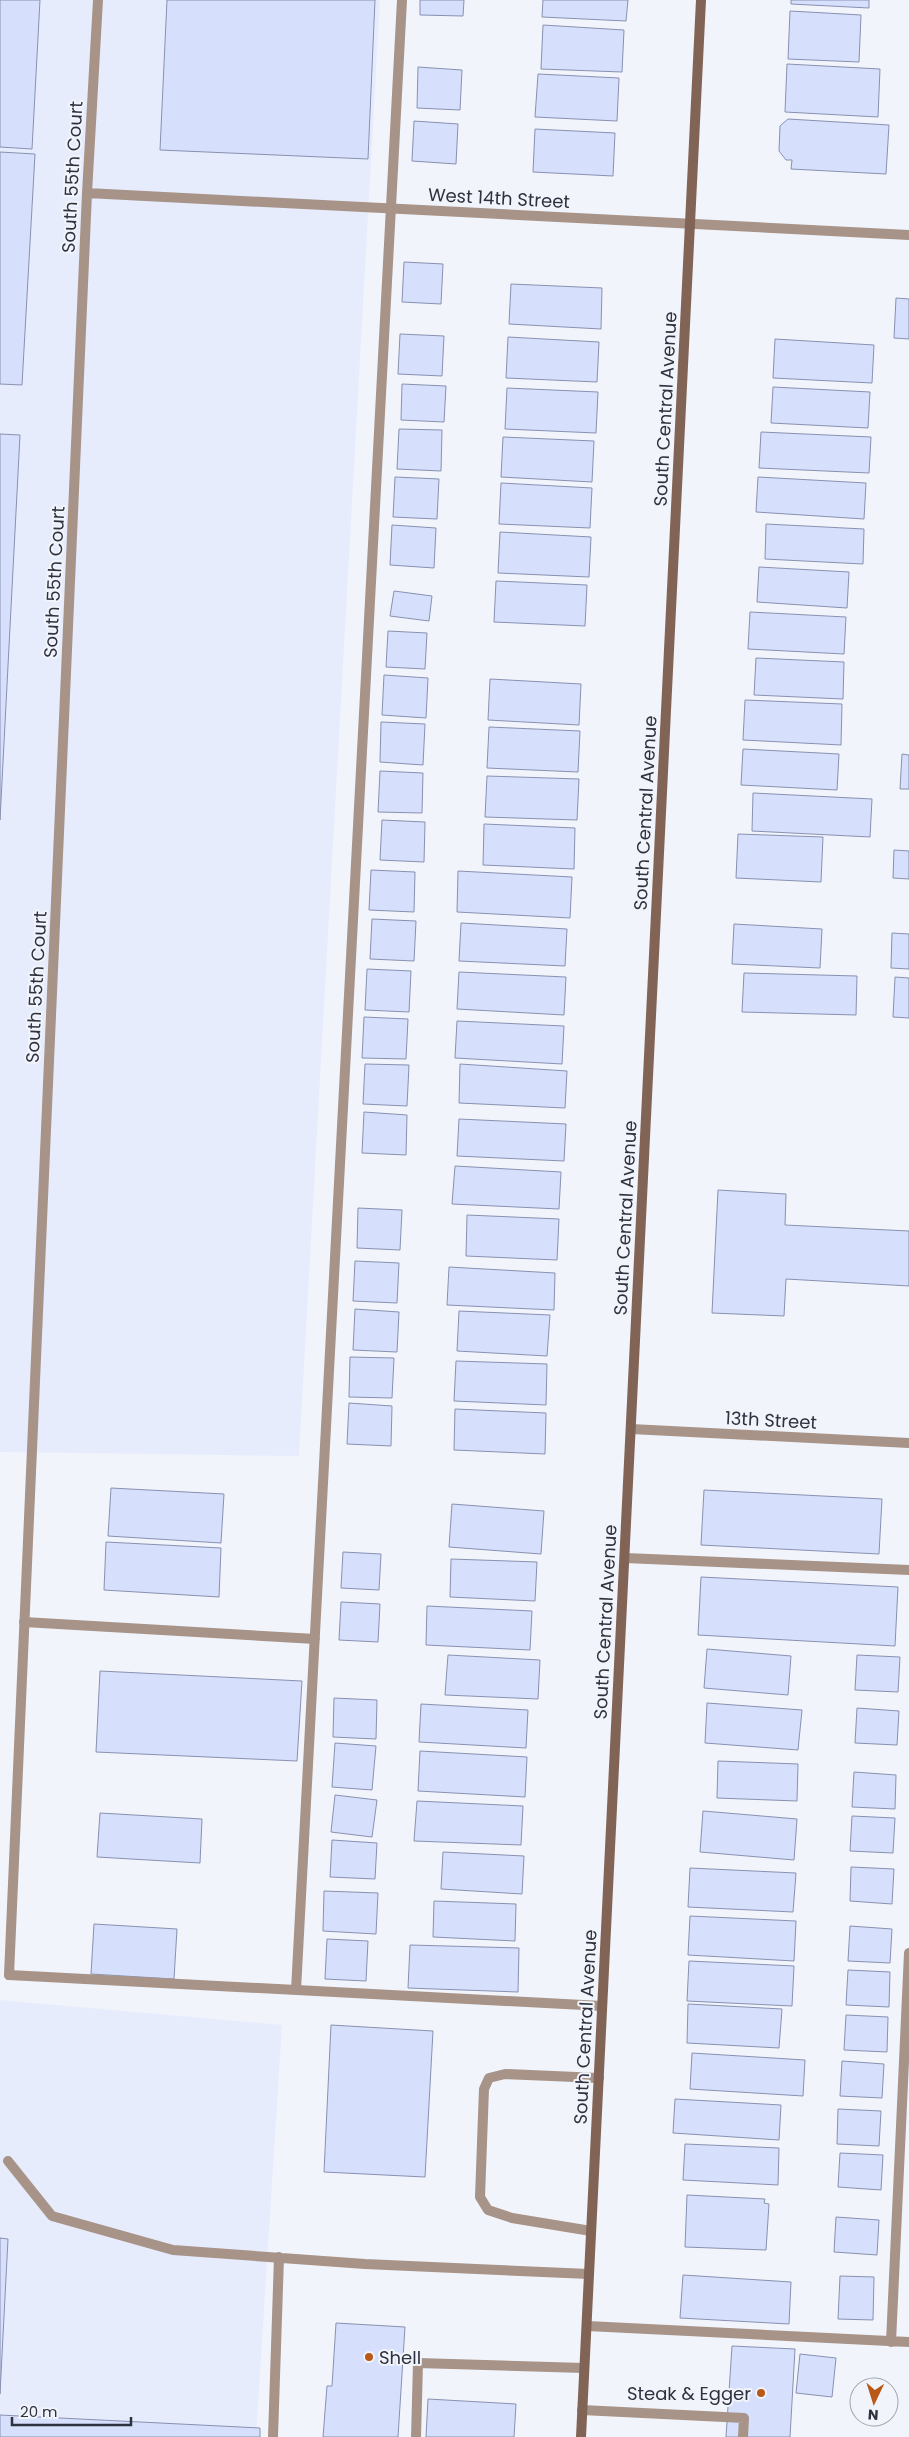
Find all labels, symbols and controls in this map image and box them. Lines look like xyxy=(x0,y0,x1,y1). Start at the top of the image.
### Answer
street label: South 55th Court xyxy=(56,100,88,254)
street label: West 14th Street xyxy=(427,182,571,214)
street label: South Central Avenue xyxy=(647,311,683,507)
street label: South 55th Court xyxy=(38,505,70,659)
street label: South Central Avenue xyxy=(627,715,663,911)
street label: South 55th Court xyxy=(20,910,52,1064)
street label: South Central Avenue xyxy=(607,1120,643,1316)
street label: 13th Street xyxy=(724,1405,818,1435)
street label: South Central Avenue xyxy=(587,1524,623,1720)
street label: South Central Avenue xyxy=(567,1929,603,2125)
place label: Shell xyxy=(379,2345,421,2370)
marker: Shell xyxy=(363,2351,375,2363)
north arrow xyxy=(849,2377,899,2427)
place label: Steak & Egger xyxy=(627,2381,751,2406)
marker: Steak & Egger xyxy=(755,2387,767,2399)
scale bar xyxy=(12,2394,131,2426)
text: 20 m xyxy=(20,2401,58,2422)
text: N xyxy=(867,2405,879,2425)

